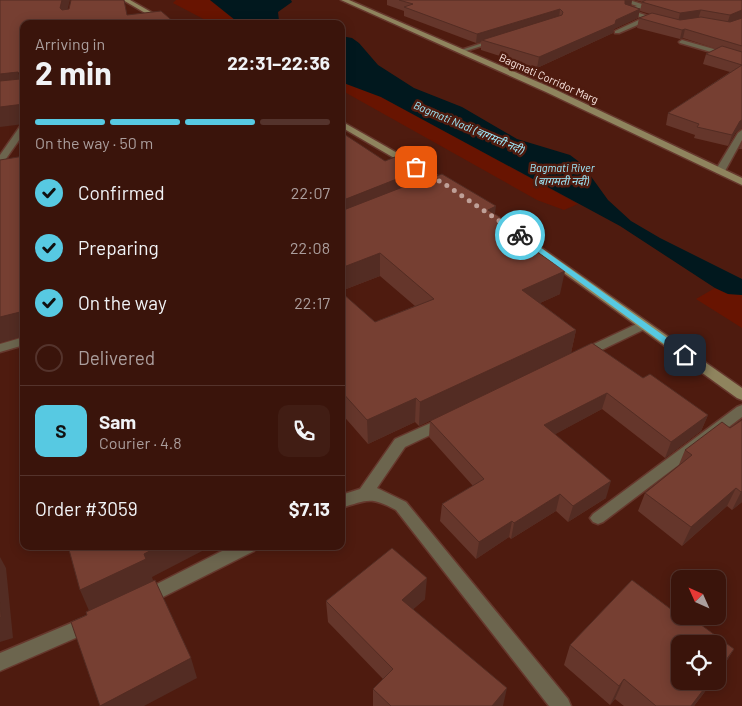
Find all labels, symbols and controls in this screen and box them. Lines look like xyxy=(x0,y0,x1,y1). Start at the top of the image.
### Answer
text: Arriving in xyxy=(35,34,105,53)
street label: Bagmati Corridor Marg xyxy=(498,50,601,106)
text: 22:31–22:36 xyxy=(227,51,330,74)
text: 2 min xyxy=(35,53,112,91)
water label: Bagmati Nadi (बागमती नदी) xyxy=(412,98,527,157)
text: On the way · 50 m xyxy=(35,133,153,152)
pin xyxy=(395,146,437,188)
icon: bag xyxy=(402,153,430,181)
water label: Bagmati River (बागमती नदी) xyxy=(529,161,596,187)
icon: check xyxy=(35,179,63,207)
text: Confirmed xyxy=(78,181,165,204)
text: 22:07 xyxy=(291,183,330,202)
courier xyxy=(495,210,545,260)
icon: bike xyxy=(506,221,534,249)
icon: check xyxy=(35,234,63,262)
text: Preparing xyxy=(78,236,159,259)
text: 22:08 xyxy=(290,238,330,257)
icon: check xyxy=(35,289,63,317)
text: On the way xyxy=(78,291,167,314)
text: 22:17 xyxy=(294,293,330,312)
pin xyxy=(664,334,706,376)
icon: home xyxy=(671,341,699,369)
text: Delivered xyxy=(78,346,155,369)
button: phone xyxy=(278,405,330,457)
text: Sam xyxy=(99,410,136,433)
text: S xyxy=(55,419,67,442)
text: Courier · 4.8 xyxy=(99,433,182,452)
text: Order #3059 xyxy=(35,497,138,520)
text: $7.13 xyxy=(289,497,330,520)
north arrow xyxy=(671,570,726,625)
map controls xyxy=(671,570,726,690)
button: locate xyxy=(671,635,726,690)

